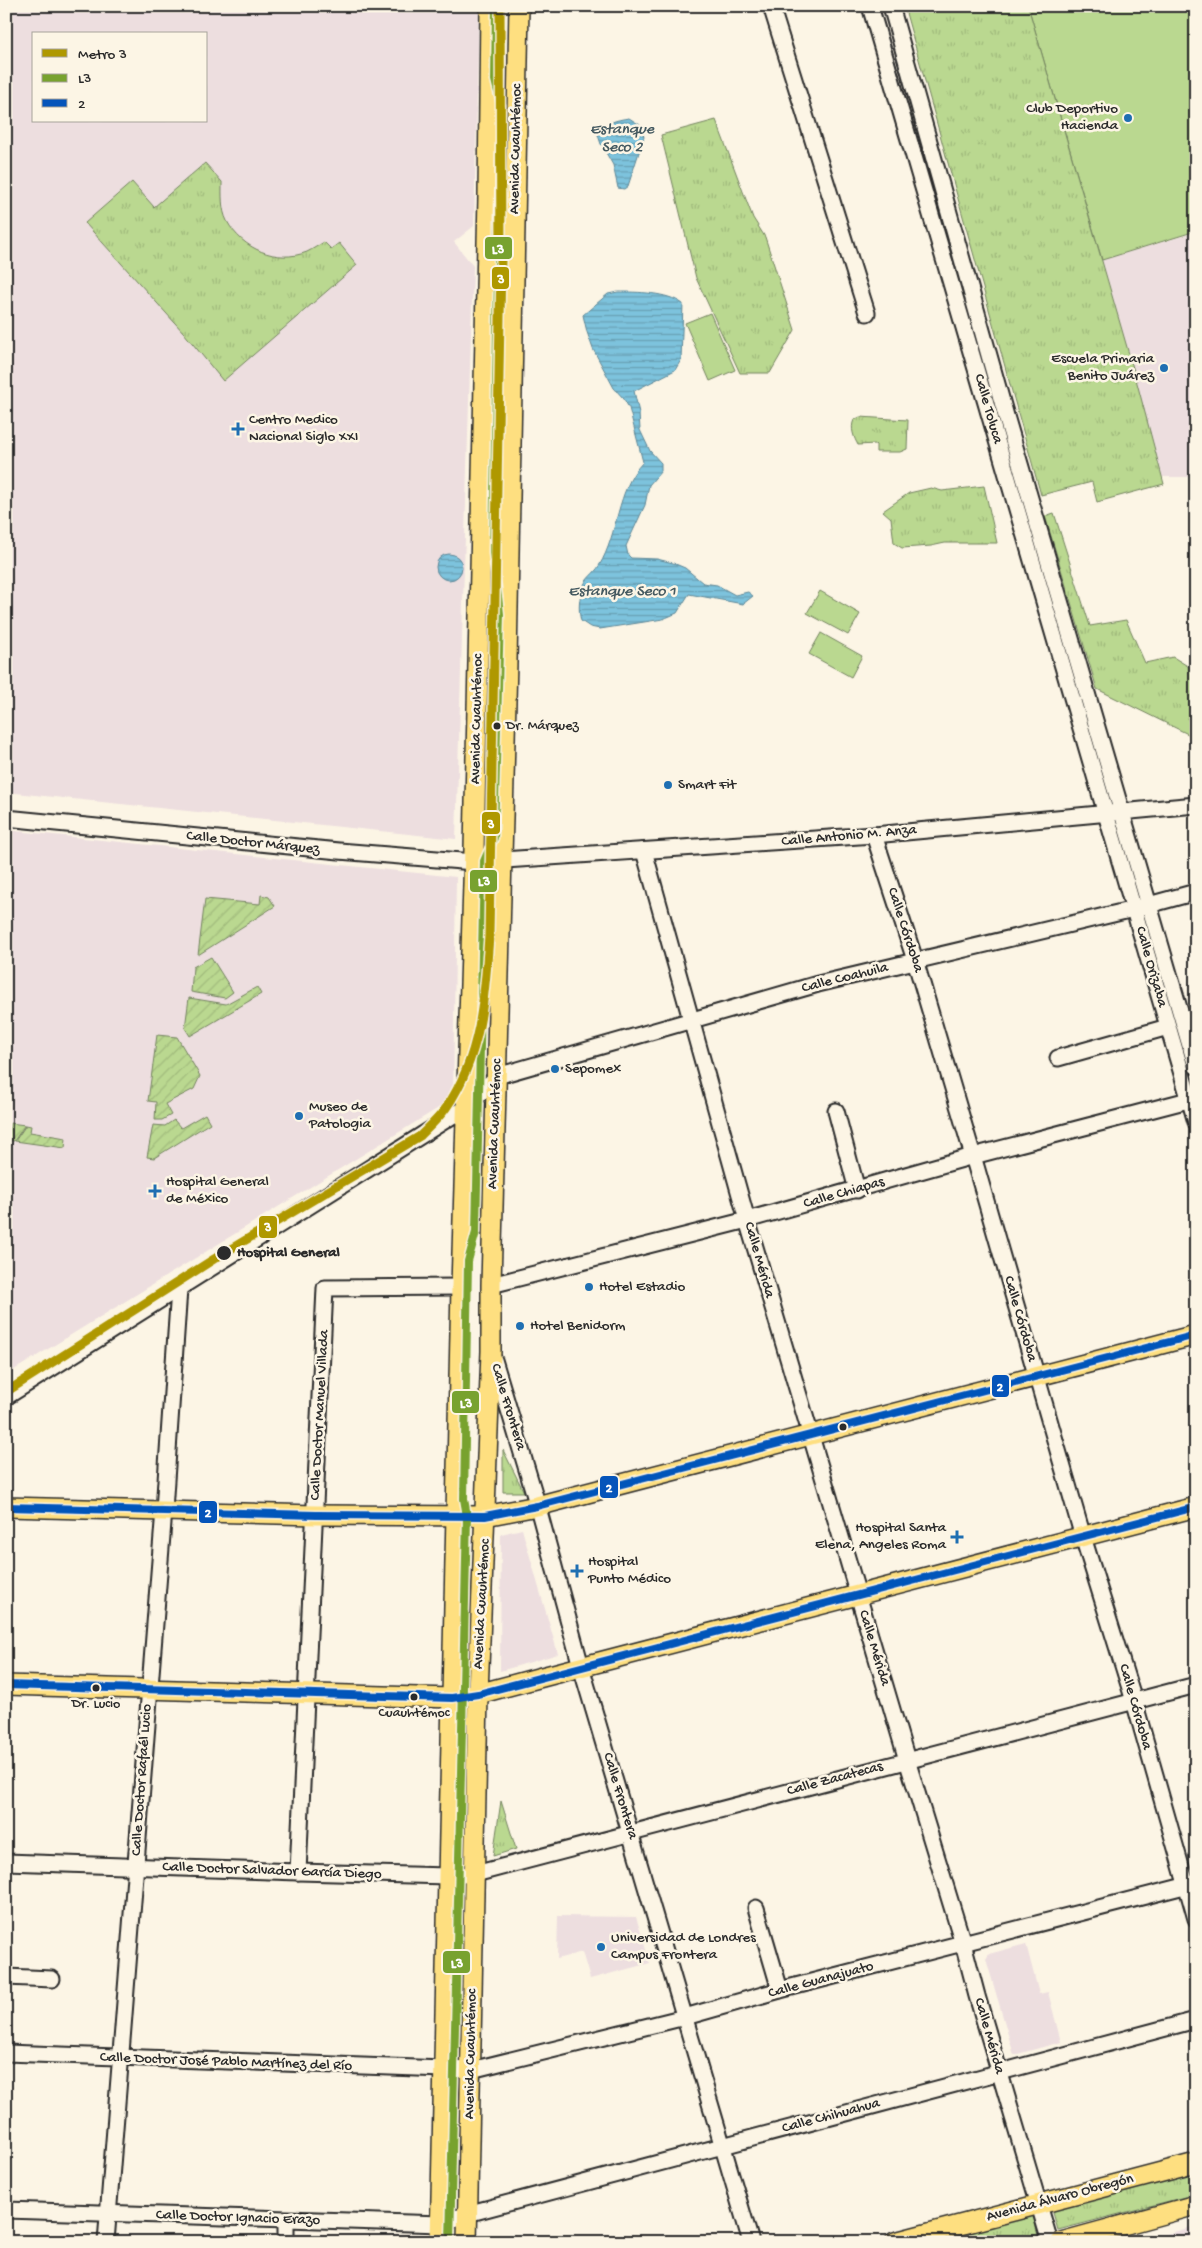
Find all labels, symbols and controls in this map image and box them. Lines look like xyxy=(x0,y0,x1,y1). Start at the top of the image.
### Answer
legend xyxy=(32,32,208,122)
text: Metro 3 xyxy=(78,46,127,64)
text: L3 xyxy=(78,70,91,88)
street label: Avenida Cuauhtémoc xyxy=(506,83,526,214)
text: 2 xyxy=(78,96,85,114)
place label: Club Deportivo Hacienda xyxy=(1026,100,1119,135)
marker: Club Deportivo Hacienda xyxy=(1122,112,1134,124)
water label: Estanque Seco 2 xyxy=(590,121,655,158)
line badge: L3 xyxy=(484,236,513,260)
text: L3 xyxy=(492,242,504,259)
line badge: 3 xyxy=(491,266,510,290)
text: 3 xyxy=(496,272,505,289)
place label: Escuela Primaria Benito Juárez xyxy=(1051,350,1155,385)
marker: Escuela Primaria Benito Juárez xyxy=(1158,362,1170,374)
street label: Calle Toluca xyxy=(969,372,1007,447)
place label: Centro Medico Nacional Siglo XXI xyxy=(249,411,358,446)
marker: Centro Medico Nacional Siglo XXI xyxy=(231,422,245,436)
water label: Estanque Seco 1 xyxy=(568,583,676,602)
street label: Avenida Cuauhtémoc xyxy=(467,653,487,784)
place label: Dr. Márquez xyxy=(505,718,579,735)
marker: Dr. Márquez xyxy=(492,721,502,731)
place label: Smart Fit xyxy=(678,776,738,794)
marker: Smart Fit xyxy=(662,779,674,791)
line badge: 3 xyxy=(481,811,501,835)
text: 3 xyxy=(486,817,495,834)
street label: Calle Antonio M. Anza xyxy=(781,821,918,851)
street label: Calle Doctor Márquez xyxy=(185,827,321,859)
line badge: L3 xyxy=(469,869,498,893)
text: L3 xyxy=(478,874,490,891)
street label: Calle Córdoba xyxy=(883,885,927,975)
street label: Calle Orizaba xyxy=(1131,925,1171,1010)
street label: Calle Coahuila xyxy=(800,958,891,997)
street label: Avenida Cuauhtémoc xyxy=(484,1058,506,1189)
place label: Sepomex xyxy=(565,1060,621,1078)
marker: Sepomex xyxy=(549,1063,561,1075)
place label: Museo de Patologia xyxy=(308,1098,371,1133)
marker: Museo de Patologia xyxy=(293,1110,305,1122)
place label: Hospital General de México xyxy=(166,1173,269,1208)
street label: Calle Chiapas xyxy=(801,1173,887,1213)
marker: Hospital General de México xyxy=(148,1184,162,1198)
line badge: 3 xyxy=(258,1215,278,1239)
text: 3 xyxy=(263,1220,272,1237)
street label: Calle Mérida xyxy=(740,1220,779,1301)
marker: Hospital General xyxy=(215,1244,233,1262)
place label: Hospital General xyxy=(237,1244,341,1262)
street label: Calle Córdoba xyxy=(999,1274,1041,1365)
place label: Hotel Estadio xyxy=(599,1278,685,1296)
marker: Hotel Estadio xyxy=(583,1281,595,1293)
place label: Hotel Benidorm xyxy=(530,1317,626,1335)
marker: Hotel Benidorm xyxy=(514,1320,526,1332)
street label: Calle Doctor Manuel Villada xyxy=(307,1329,333,1501)
street label: Calle Frontera xyxy=(486,1361,530,1453)
line badge: 2 xyxy=(991,1374,1010,1398)
text: 2 xyxy=(997,1380,1004,1397)
line badge: L3 xyxy=(451,1390,480,1414)
text: L3 xyxy=(460,1396,472,1413)
unlabelled marker xyxy=(838,1422,848,1432)
line badge: 2 xyxy=(599,1475,619,1499)
text: 2 xyxy=(606,1481,613,1498)
line badge: 2 xyxy=(198,1500,218,1524)
text: 2 xyxy=(205,1506,212,1523)
place label: Hospital Santa Elena, Angeles Roma xyxy=(815,1519,947,1554)
marker: Hospital Santa Elena, Angeles Roma xyxy=(950,1530,964,1544)
street label: Avenida Cuauhtémoc xyxy=(470,1538,494,1670)
place label: Hospital Punto Médico xyxy=(587,1553,671,1588)
marker: Hospital Punto Médico xyxy=(570,1564,584,1578)
street label: Calle Mérida xyxy=(854,1608,894,1689)
street label: Calle Córdoba xyxy=(1114,1662,1156,1753)
marker: Dr. Lucio xyxy=(91,1683,101,1693)
marker: Cuauhtémoc xyxy=(409,1692,419,1702)
place label: Dr. Lucio xyxy=(71,1696,120,1713)
street label: Calle Doctor Rafaél Lucio xyxy=(128,1703,156,1857)
place label: Cuauhtémoc xyxy=(379,1705,451,1722)
street label: Calle Frontera xyxy=(598,1750,642,1842)
street label: Calle Zacatecas xyxy=(785,1757,885,1800)
street label: Calle Doctor Salvador García Diego xyxy=(162,1858,382,1884)
place label: Universidad de Londres Campus Frontera xyxy=(611,1929,756,1964)
marker: Universidad de Londres Campus Frontera xyxy=(595,1941,607,1953)
line badge: L3 xyxy=(442,1950,471,1974)
text: L3 xyxy=(451,1956,463,1973)
street label: Calle Guanajuato xyxy=(766,1957,876,2003)
street label: Avenida Cuauhtémoc xyxy=(461,1988,481,2119)
street label: Calle Mérida xyxy=(970,1996,1009,2077)
street label: Calle Doctor José Pablo Martínez del Río xyxy=(100,2049,353,2075)
street label: Calle Chihuahua xyxy=(780,2094,883,2138)
street label: Avenida Álvaro Obregón xyxy=(985,2170,1135,2226)
street label: Calle Doctor Ignacio Erazo xyxy=(156,2206,321,2230)

